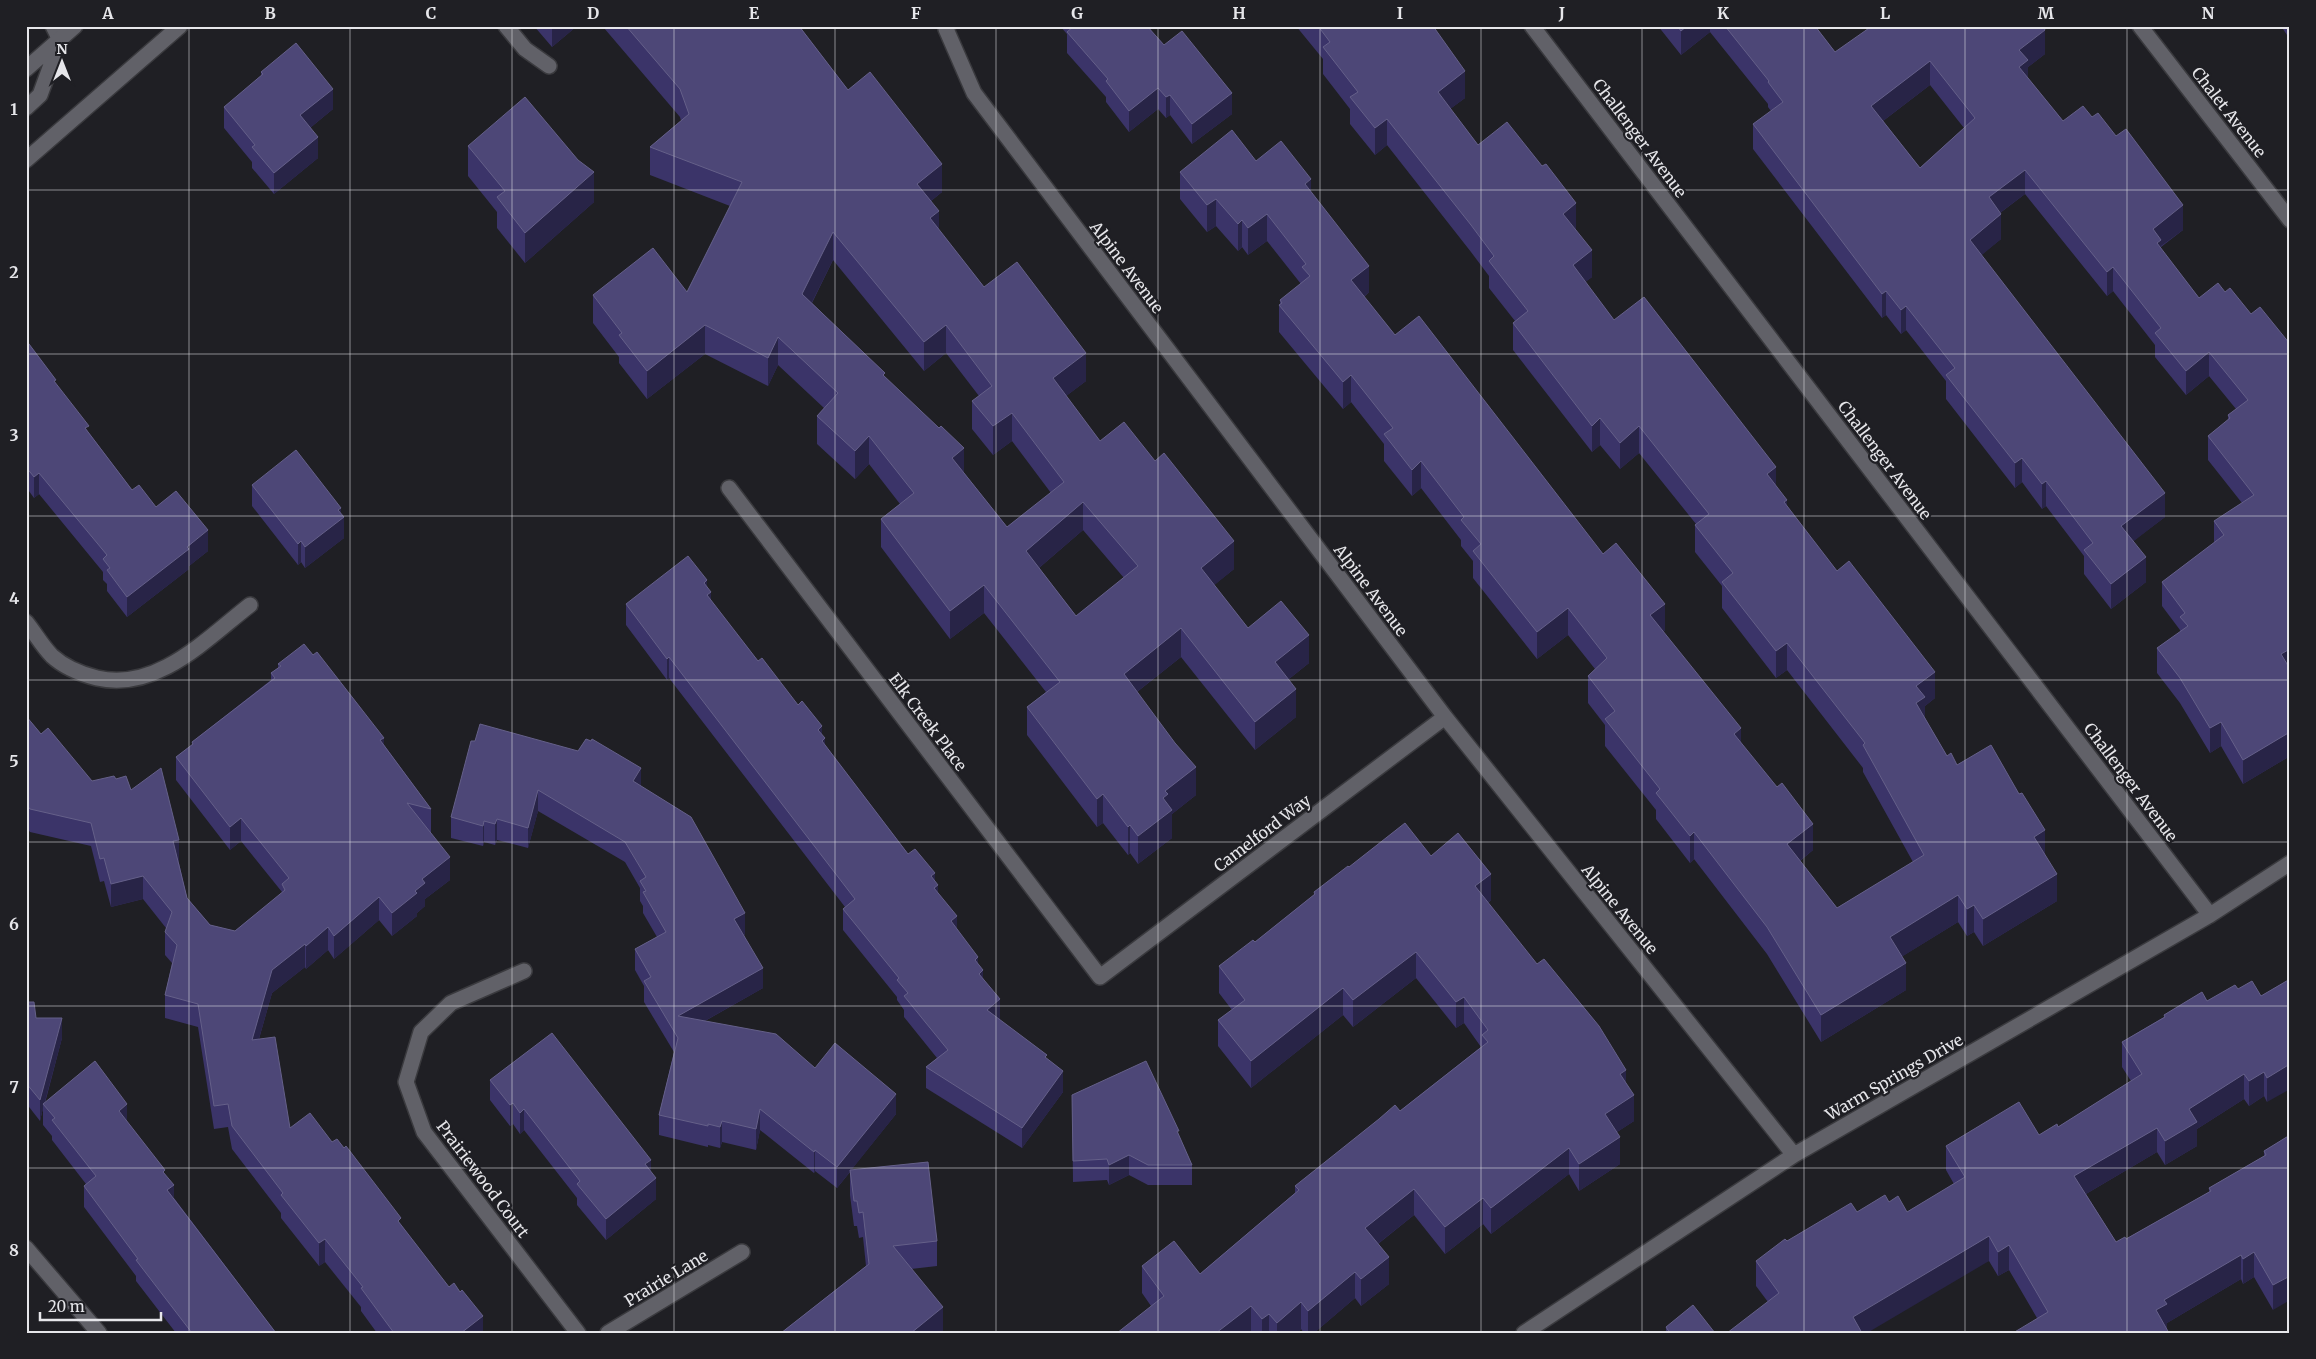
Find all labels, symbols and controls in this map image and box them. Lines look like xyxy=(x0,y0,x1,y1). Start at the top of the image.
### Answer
text: A xyxy=(101,3,114,23)
text: B xyxy=(264,3,276,23)
text: C xyxy=(426,3,436,23)
text: D xyxy=(587,3,599,23)
text: E xyxy=(749,3,760,23)
text: F xyxy=(911,3,921,23)
text: G xyxy=(1071,3,1083,23)
text: H xyxy=(1232,3,1246,23)
text: I xyxy=(1397,3,1403,23)
text: J xyxy=(1558,3,1565,23)
text: K xyxy=(1717,3,1729,23)
text: L xyxy=(1880,3,1890,23)
text: M xyxy=(2038,3,2055,23)
text: N xyxy=(2202,3,2215,23)
north arrow xyxy=(38,38,88,88)
text: N xyxy=(56,40,68,58)
street label: Chalet Avenue xyxy=(2188,63,2270,161)
street label: Challenger Avenue xyxy=(1589,75,1691,201)
text: 1 xyxy=(10,99,18,119)
street label: Alpine Avenue xyxy=(1085,216,1168,317)
text: 2 xyxy=(9,262,19,282)
street label: Challenger Avenue xyxy=(1834,397,1936,523)
text: 3 xyxy=(9,425,19,445)
street label: Alpine Avenue xyxy=(1329,539,1412,640)
text: 4 xyxy=(9,588,19,608)
street label: Elk Creek Place xyxy=(885,669,971,775)
street label: Challenger Avenue xyxy=(2080,719,2182,845)
text: 5 xyxy=(9,751,19,771)
street label: Camelford Way xyxy=(1210,790,1315,876)
street label: Alpine Avenue xyxy=(1577,859,1662,958)
text: 6 xyxy=(9,914,19,934)
street label: Warm Springs Drive xyxy=(1821,1029,1966,1125)
text: 7 xyxy=(9,1077,19,1097)
street label: Prairiewood Court xyxy=(432,1117,534,1242)
text: 8 xyxy=(9,1240,19,1260)
street label: Prairie Lane xyxy=(621,1245,711,1311)
scale bar xyxy=(40,1289,161,1321)
text: 20 m xyxy=(48,1297,85,1316)

